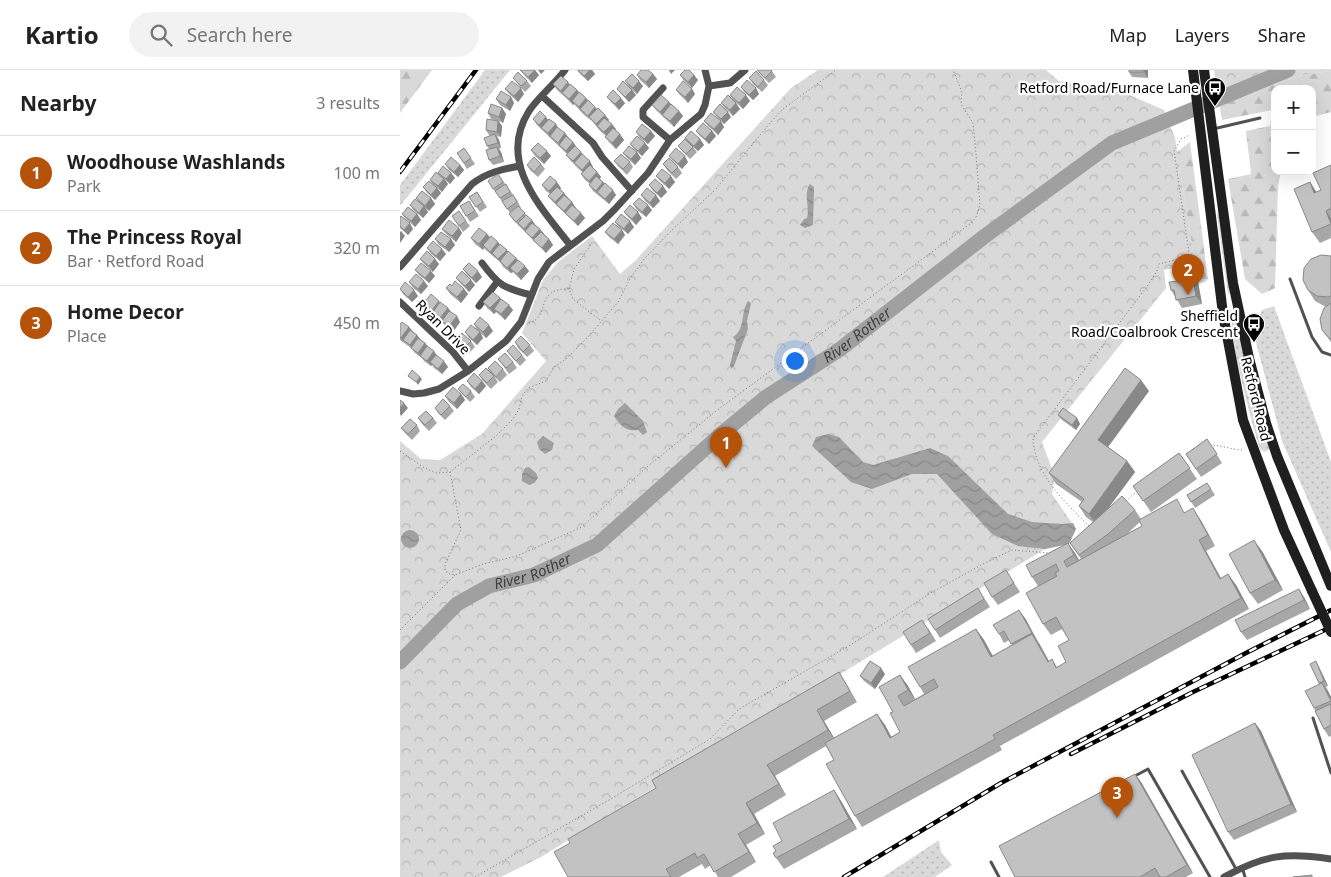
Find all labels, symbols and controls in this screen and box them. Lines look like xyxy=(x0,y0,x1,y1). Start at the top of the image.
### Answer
search box xyxy=(129,12,479,57)
text: Kartio xyxy=(25,18,99,51)
icon: search xyxy=(147,21,175,49)
text: Search here xyxy=(187,22,292,48)
text: Map xyxy=(1109,23,1147,47)
text: Layers xyxy=(1175,23,1230,47)
text: Share xyxy=(1258,23,1306,47)
bus stop icon: Retford Road/Furnace Lane xyxy=(1203,76,1227,107)
place label: Retford Road/Furnace Lane xyxy=(1019,78,1199,97)
map controls xyxy=(1271,85,1316,175)
button: + xyxy=(1271,85,1316,130)
text: Nearby xyxy=(20,89,96,117)
text: 3 results xyxy=(316,92,380,114)
button: − xyxy=(1271,130,1316,175)
text: Woodhouse Washlands xyxy=(67,149,285,175)
text: 1 xyxy=(31,162,41,184)
text: 100 m xyxy=(333,162,380,184)
text: Park xyxy=(67,175,101,197)
text: The Princess Royal xyxy=(67,224,242,250)
text: 2 xyxy=(31,237,41,259)
text: 320 m xyxy=(333,237,380,259)
text: Bar · Retford Road xyxy=(67,250,204,272)
pin: 2 xyxy=(1172,254,1204,295)
street label: Ryan Drive xyxy=(412,295,475,358)
text: Home Decor xyxy=(67,299,184,325)
water label: River Rother xyxy=(819,301,896,367)
place label: Sheffield Road/Coalbrook Crescent xyxy=(1071,306,1238,341)
text: 3 xyxy=(31,312,41,334)
text: 450 m xyxy=(333,312,380,334)
bus stop icon: Sheffield Road/Coalbrook Crescent xyxy=(1242,312,1266,343)
text: Place xyxy=(67,325,107,347)
your location xyxy=(782,348,808,374)
street label: Retford Road xyxy=(1237,355,1276,443)
pin: 1 xyxy=(710,427,742,468)
water label: River Rother xyxy=(492,547,575,593)
pin: 3 xyxy=(1101,777,1133,818)

